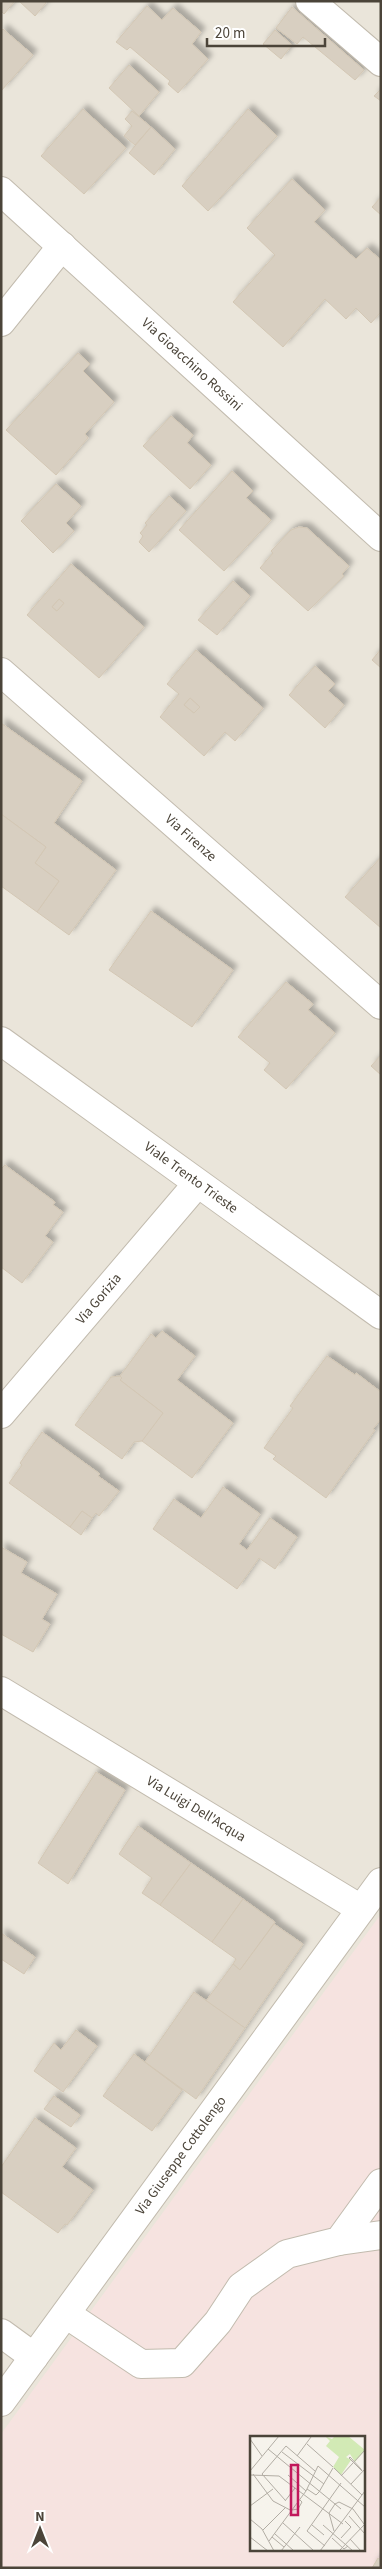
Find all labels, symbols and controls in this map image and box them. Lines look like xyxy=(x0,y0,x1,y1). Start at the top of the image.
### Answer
scale bar xyxy=(207,15,324,47)
text: 20 m xyxy=(215,23,245,44)
street label: Via Gioacchino Rossini xyxy=(137,313,247,416)
street label: Via Firenze xyxy=(160,810,221,866)
street label: Viale Trento Trieste xyxy=(140,1137,242,1219)
street label: Via Gorizia xyxy=(71,1269,127,1329)
street label: Via Luigi Dell'Acqua xyxy=(142,1771,250,1847)
street label: Via Giuseppe Cottolengo xyxy=(131,2092,231,2219)
inset map xyxy=(250,2436,364,2552)
north arrow xyxy=(15,2504,65,2554)
text: N xyxy=(35,2507,45,2527)

